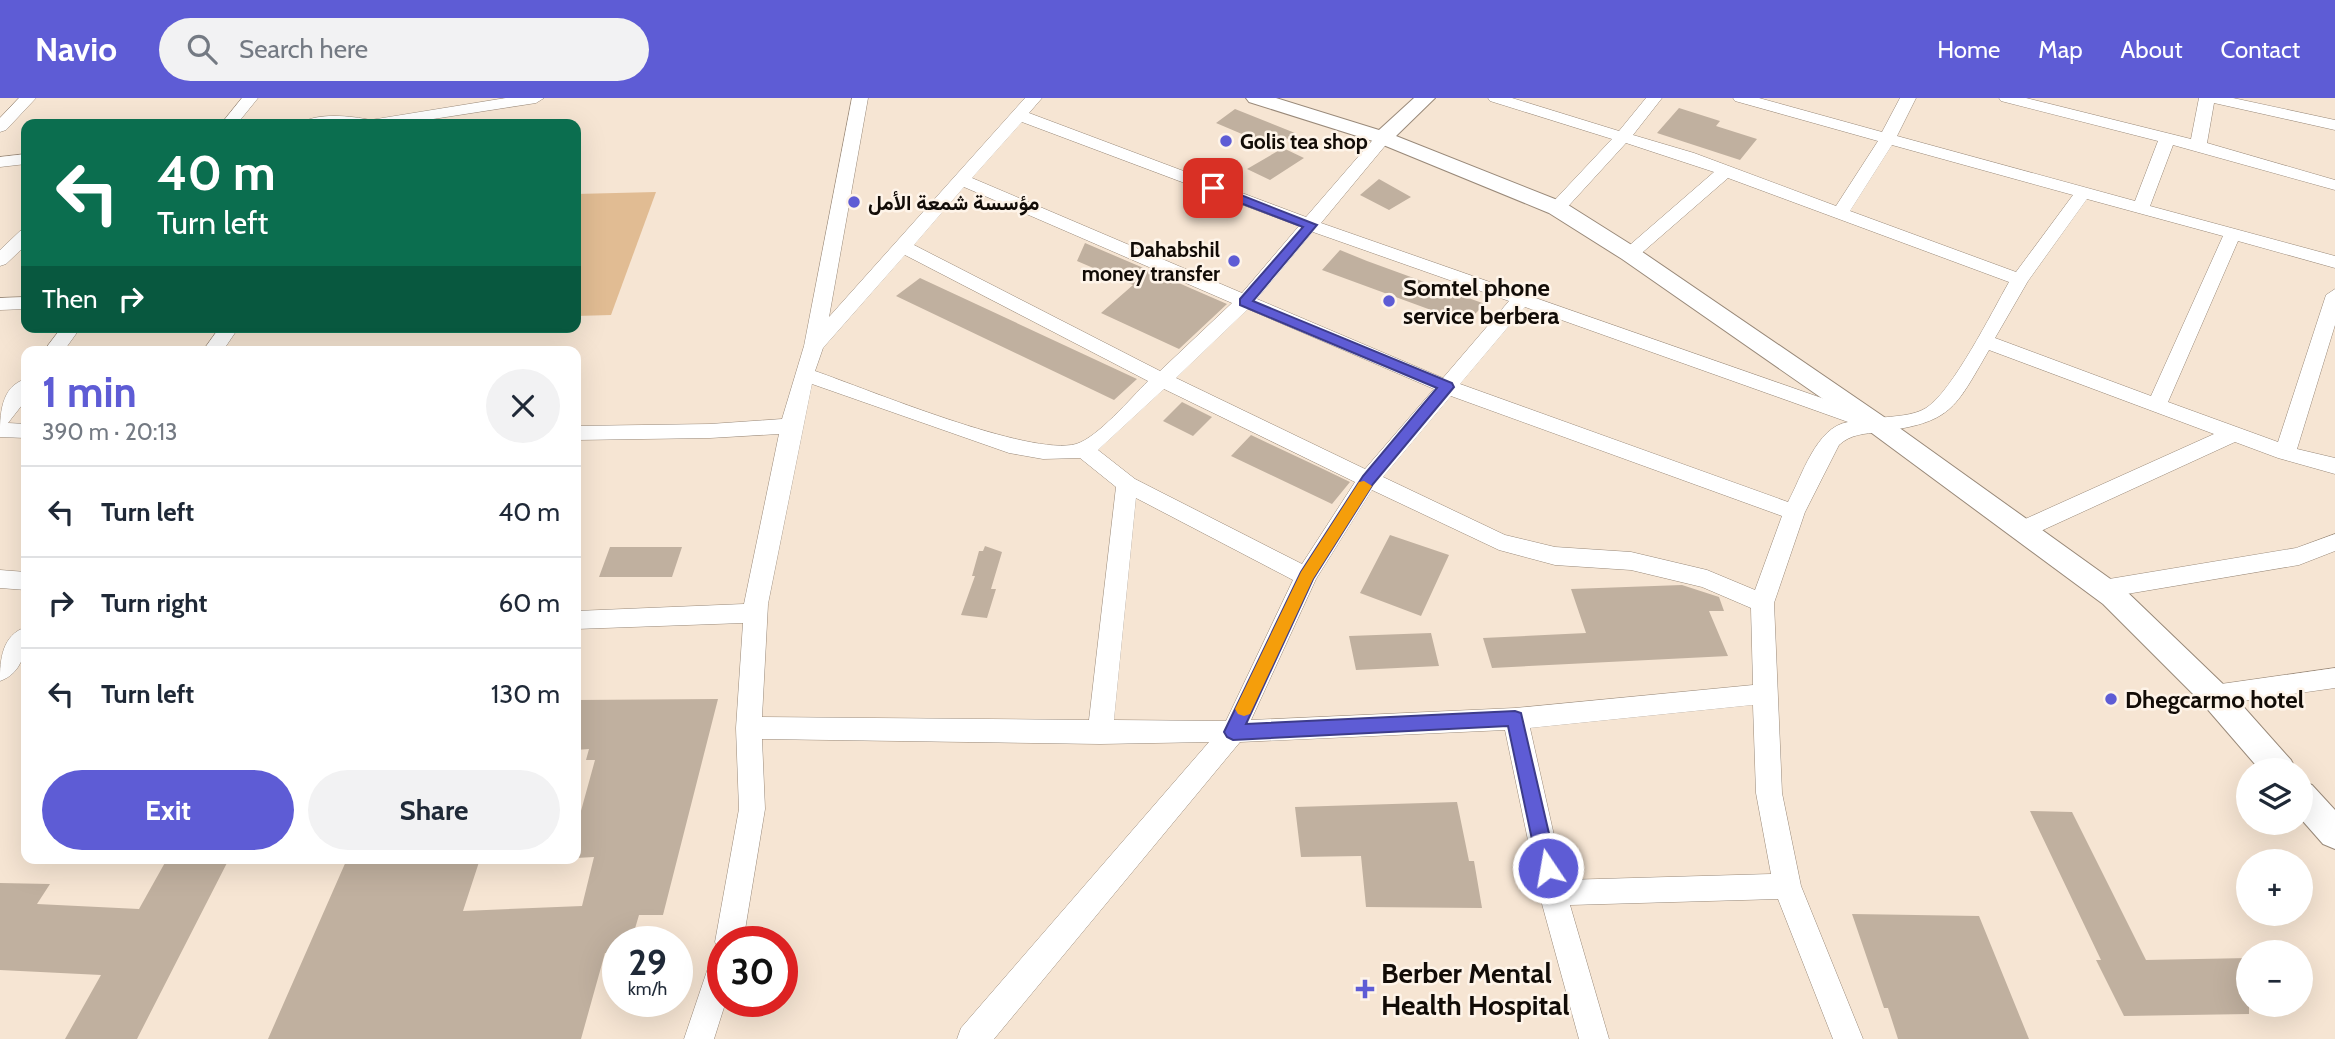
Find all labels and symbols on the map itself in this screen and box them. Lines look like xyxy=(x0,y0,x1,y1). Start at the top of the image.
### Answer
place label: Golis tea shop xyxy=(1240,129,1368,154)
marker: Golis tea shop xyxy=(1218,133,1234,149)
pin xyxy=(1183,158,1243,218)
place label: مؤسسة شمعة الأمل xyxy=(868,190,1040,216)
marker: مؤسسة شمعة الأمل xyxy=(846,194,862,210)
place label: Dahabshil money transfer xyxy=(1082,237,1220,286)
marker: Dahabshil money transfer xyxy=(1226,253,1242,269)
place label: Somtel phone service berbera xyxy=(1403,273,1560,330)
marker: Somtel phone service berbera xyxy=(1381,293,1397,309)
place label: Dhegcarmo hotel xyxy=(2125,685,2304,714)
marker: Dhegcarmo hotel xyxy=(2103,691,2119,707)
position arrow xyxy=(1511,831,1585,905)
speed limit sign: 30 xyxy=(707,926,798,1017)
place label: Berber Mental Health Hospital xyxy=(1381,956,1570,1022)
marker: Berber Mental Health Hospital xyxy=(1355,979,1375,999)

